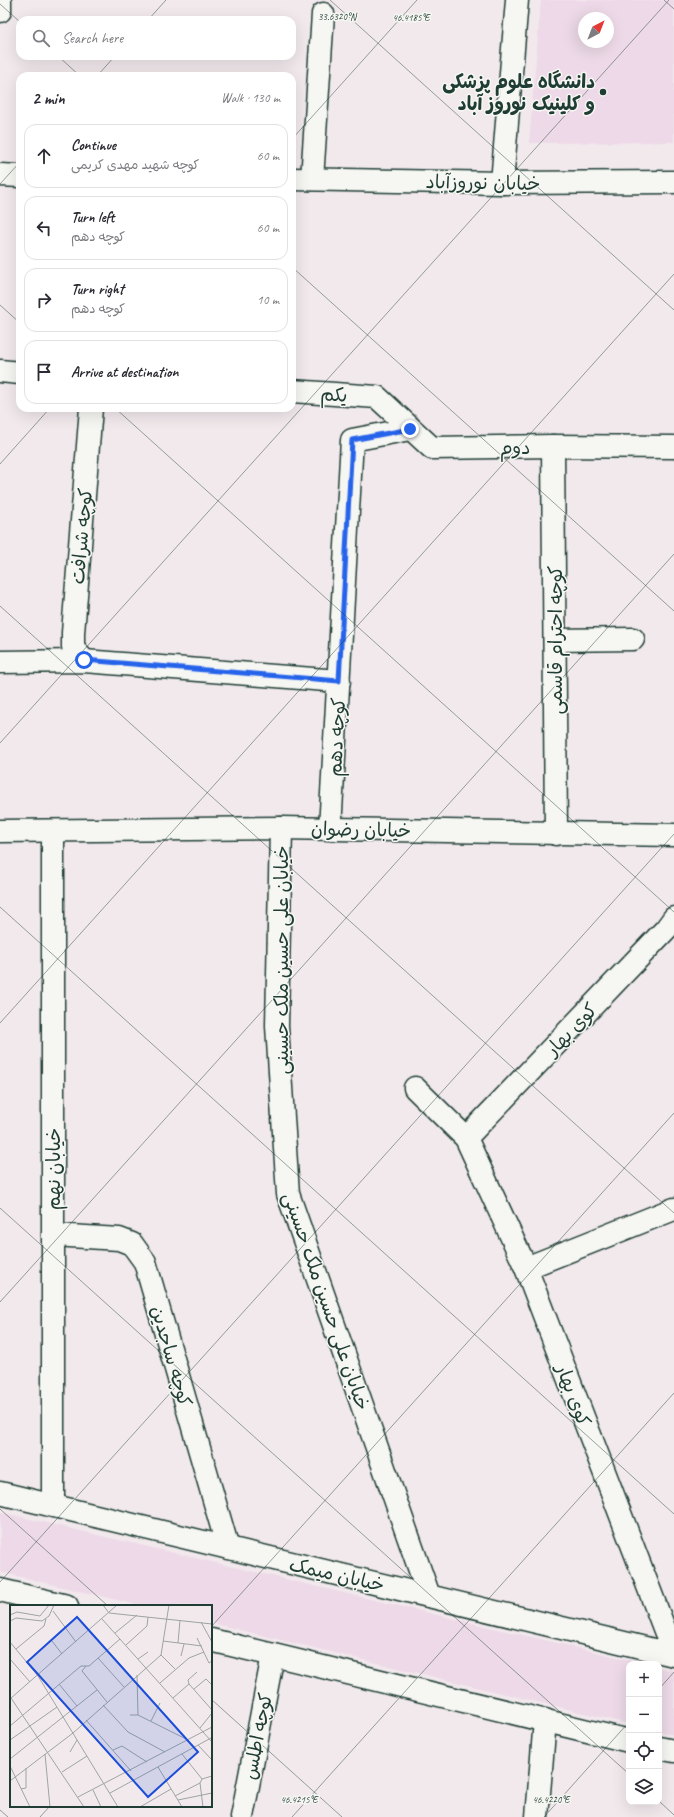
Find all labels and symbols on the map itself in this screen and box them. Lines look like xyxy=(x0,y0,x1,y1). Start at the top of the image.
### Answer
text: 33.6320°N xyxy=(318,10,358,23)
text: 46.4185°E xyxy=(392,11,431,24)
north arrow xyxy=(578,12,614,48)
place label: دانشگاه علوم پزشکی و کلینیک نوروز آباد xyxy=(442,70,595,116)
marker: دانشگاه علوم پزشکی و کلینیک نوروز آباد xyxy=(598,87,608,97)
street label: خیابان نوروزآباد xyxy=(426,170,540,196)
street label: یکم xyxy=(320,382,348,410)
route end xyxy=(401,420,419,438)
street label: دوم xyxy=(499,436,531,462)
street label: کوچه شرافت xyxy=(66,487,98,585)
street label: کوچه احترام قاسمی xyxy=(544,566,570,714)
route start xyxy=(75,651,93,669)
street label: کوچه دهم xyxy=(323,697,353,777)
street label: خیابان رضوان xyxy=(311,817,411,843)
street label: خیابان علی حسین ملک حسینی xyxy=(270,845,294,1075)
street label: کوی بهار xyxy=(539,998,603,1063)
street label: خیابان نهم xyxy=(42,1128,68,1210)
street label: خیابان علی حسین ملک حسینی xyxy=(277,1189,375,1414)
street label: کوچه ساجدین xyxy=(145,1303,197,1410)
street label: کوی بهار xyxy=(550,1359,596,1430)
street label: خیابان میمک xyxy=(287,1552,387,1598)
inset map xyxy=(10,1605,212,1807)
street label: کوچه اطلس xyxy=(238,1691,278,1782)
text: 46.4215°E xyxy=(280,1793,319,1806)
text: 46.4220°E xyxy=(532,1793,571,1806)

